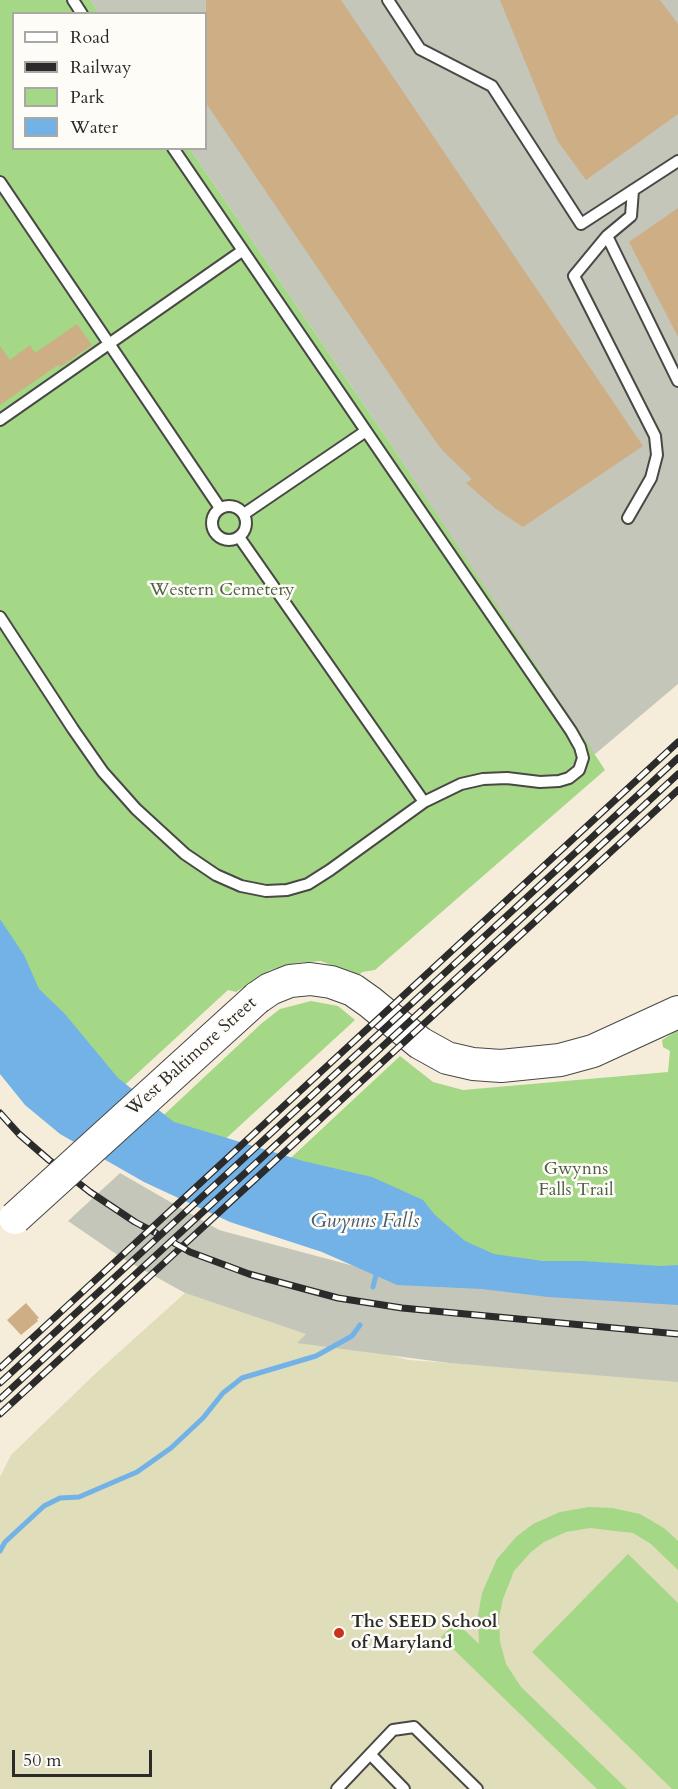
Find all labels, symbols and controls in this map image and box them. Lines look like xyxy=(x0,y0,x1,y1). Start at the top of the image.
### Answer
legend xyxy=(12,12,207,150)
text: Road xyxy=(70,25,110,50)
text: Railway xyxy=(70,55,132,80)
text: Park xyxy=(70,85,105,110)
text: Water xyxy=(70,115,118,140)
park label: Western Cemetery xyxy=(150,580,294,602)
street label: West Baltimore Street xyxy=(122,993,262,1121)
park label: Gwynns Falls Trail xyxy=(538,1159,614,1202)
water label: Gwynns Falls xyxy=(311,1210,419,1234)
place label: The SEED School of Maryland xyxy=(351,1612,497,1654)
marker: The SEED School of Maryland xyxy=(332,1626,346,1640)
scale bar xyxy=(15,1738,154,1776)
text: 50 m xyxy=(23,1748,62,1773)

